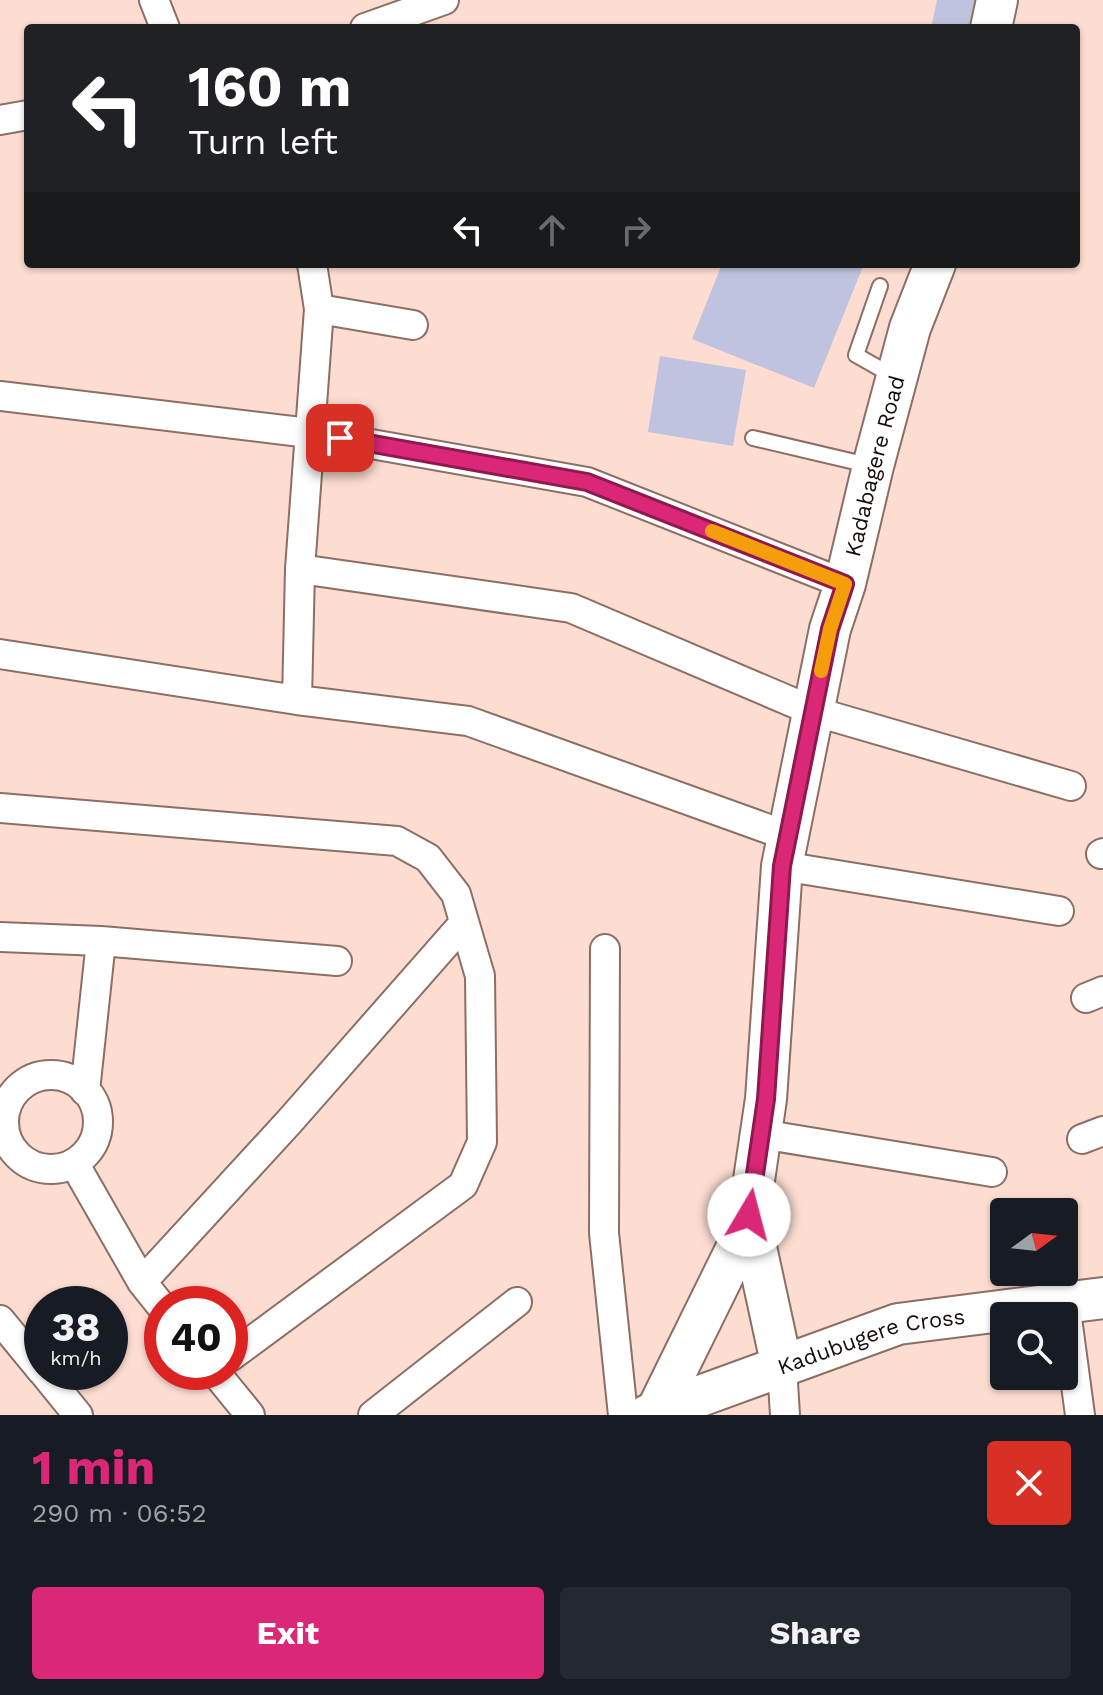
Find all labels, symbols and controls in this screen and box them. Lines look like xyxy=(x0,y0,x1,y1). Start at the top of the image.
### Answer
text: 160 m xyxy=(188,54,351,120)
icon: left xyxy=(56,56,160,160)
text: Turn left xyxy=(188,121,338,163)
icon: left xyxy=(446,208,490,252)
icon: ahead xyxy=(530,208,574,252)
icon: right xyxy=(614,208,658,252)
street label: Kadabagere Road xyxy=(839,373,909,559)
pin xyxy=(306,404,374,472)
icon: arrive xyxy=(318,416,362,460)
position arrow xyxy=(707,1173,791,1257)
north arrow xyxy=(990,1198,1078,1286)
map controls xyxy=(990,1198,1078,1390)
speed limit sign: 40 xyxy=(144,1286,248,1390)
button: search xyxy=(990,1302,1078,1390)
street label: Kadubugere Cross xyxy=(774,1303,966,1379)
text: 38 xyxy=(52,1304,100,1351)
text: km/h xyxy=(50,1346,102,1370)
text: 1 min xyxy=(32,1439,155,1496)
button: close xyxy=(987,1441,1071,1525)
text: 290 m · 06:52 xyxy=(32,1498,207,1528)
button: Exit xyxy=(32,1587,544,1679)
button: Share xyxy=(560,1587,1071,1679)

